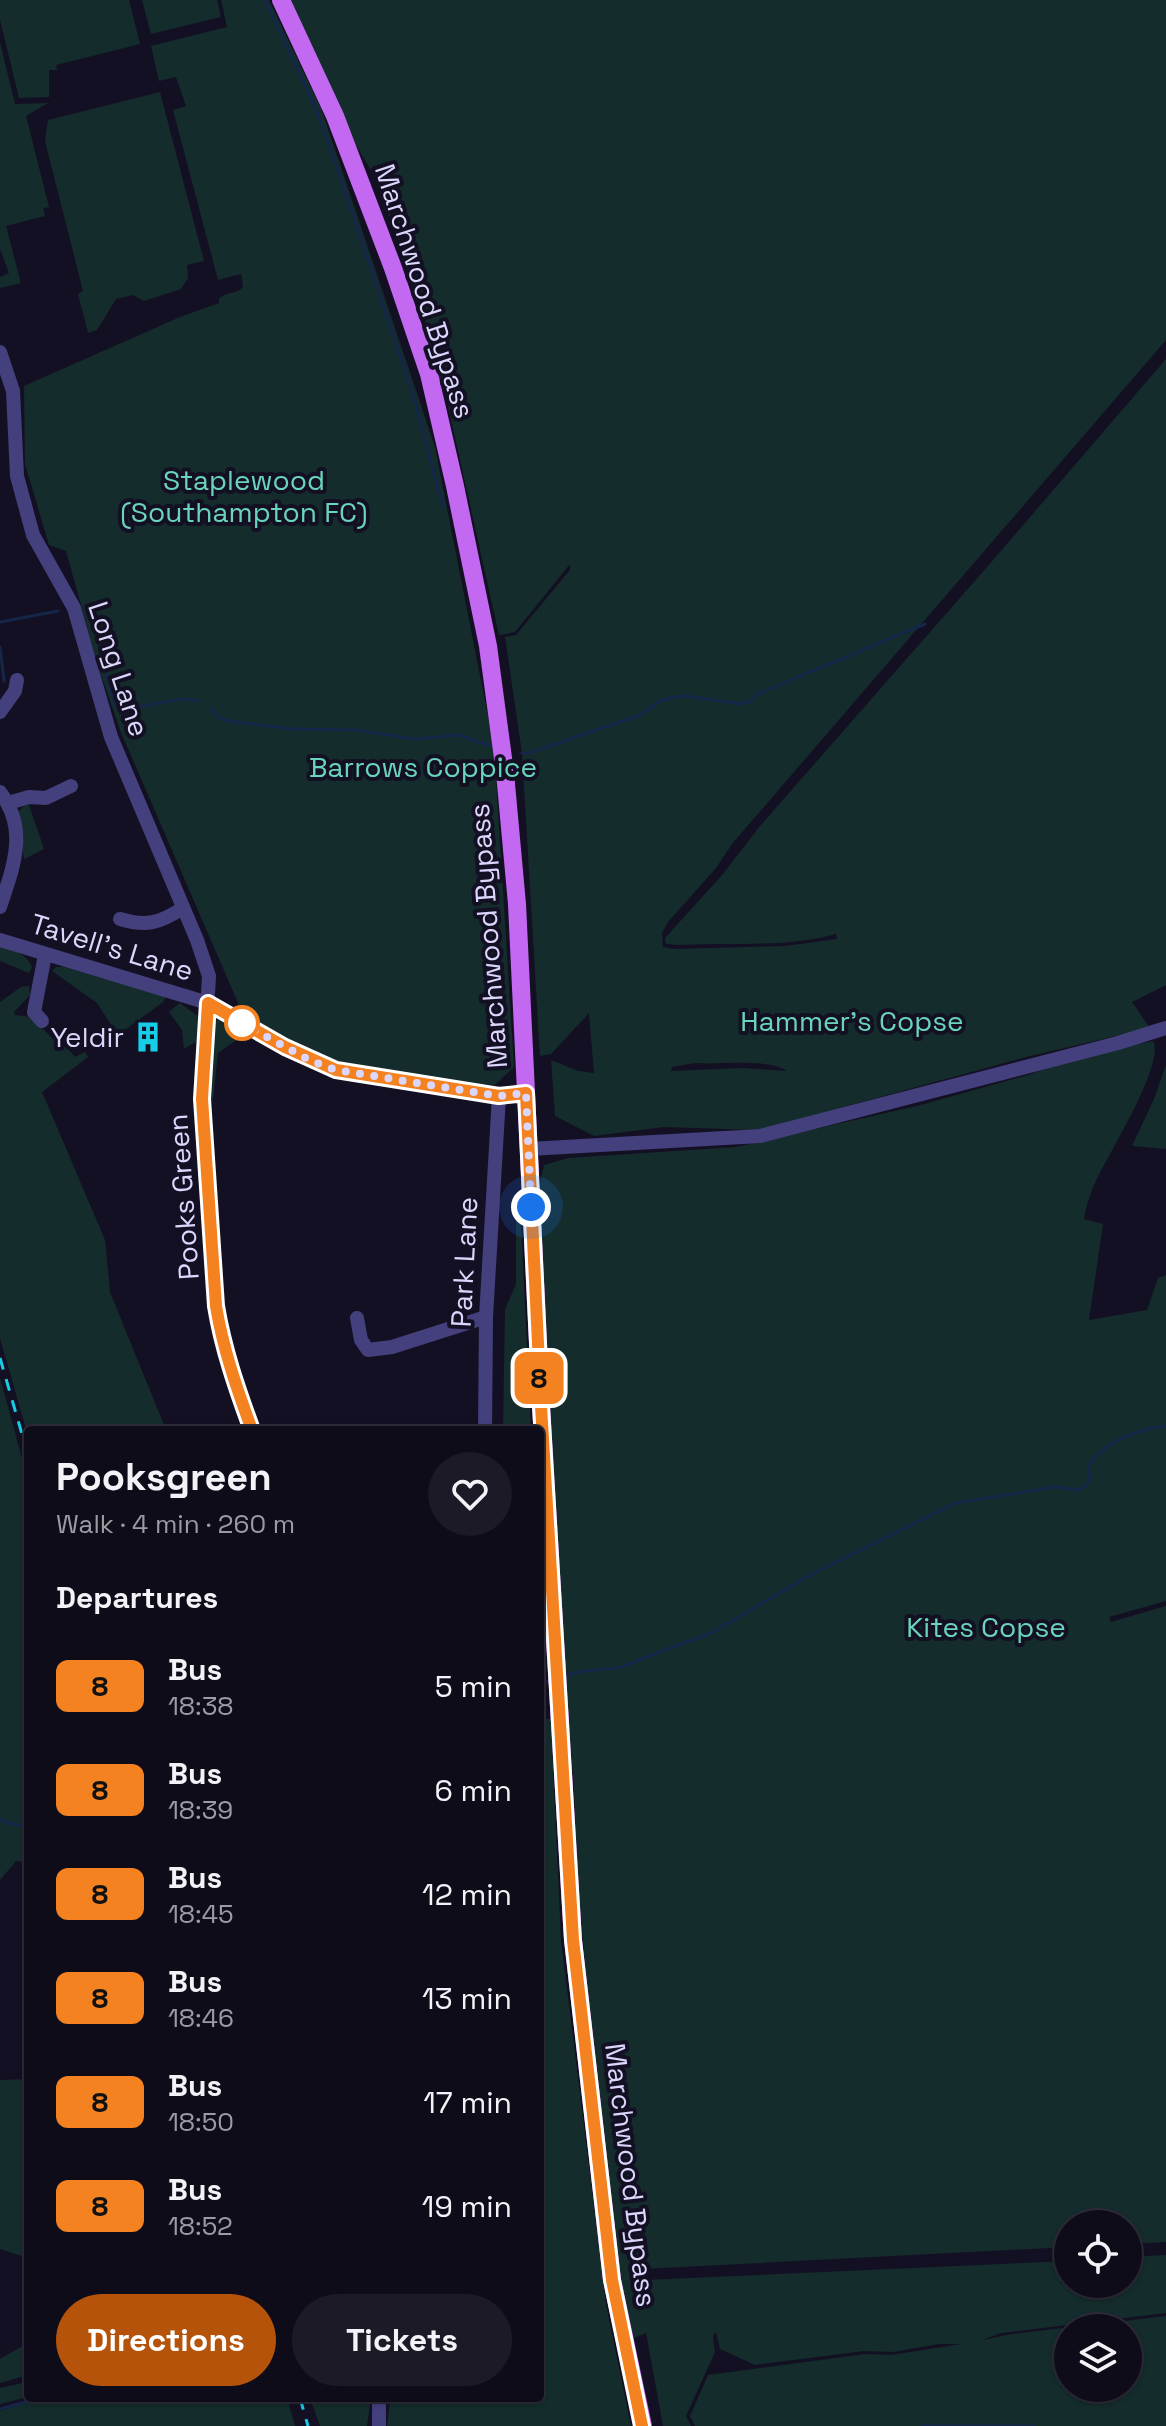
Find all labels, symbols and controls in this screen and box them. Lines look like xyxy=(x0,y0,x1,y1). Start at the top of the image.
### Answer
street label: Marchwood Bypass xyxy=(367,159,483,423)
park label: Staplewood (Southampton FC) xyxy=(120,462,368,530)
street label: Long Lane xyxy=(80,597,158,741)
park label: Barrows Coppice xyxy=(309,749,537,785)
street label: Marchwood Bypass xyxy=(461,802,515,1070)
street label: Tavell's Lane xyxy=(26,905,198,989)
park label: Hammer's Copse xyxy=(740,1003,964,1039)
unlabelled marker xyxy=(225,1006,259,1040)
place label: Yeldir xyxy=(50,1019,124,1055)
building icon: Yeldir xyxy=(131,1020,165,1054)
street label: Pooks Green xyxy=(159,1113,207,1281)
your location xyxy=(511,1187,551,1227)
street label: Park Lane xyxy=(443,1196,485,1328)
line badge: 8 xyxy=(513,1352,565,1404)
text: 8 xyxy=(531,1360,547,1396)
button: heart xyxy=(428,1452,512,1536)
text: Pooksgreen xyxy=(56,1453,272,1501)
text: Walk · 4 min · 260 m xyxy=(56,1507,295,1541)
text: Departures xyxy=(56,1578,218,1617)
park label: Kites Copse xyxy=(906,1609,1066,1645)
text: Bus xyxy=(168,1650,222,1689)
text: 5 min xyxy=(435,1667,512,1706)
text: 8 xyxy=(92,1668,108,1704)
text: 18:38 xyxy=(168,1689,234,1723)
text: Bus xyxy=(168,1754,222,1793)
text: 6 min xyxy=(434,1771,512,1810)
text: 8 xyxy=(92,1772,108,1808)
text: 18:39 xyxy=(168,1793,233,1827)
text: Bus xyxy=(168,1858,222,1897)
text: 12 min xyxy=(422,1875,512,1914)
text: 8 xyxy=(92,1876,108,1912)
text: 18:45 xyxy=(168,1897,233,1931)
text: Bus xyxy=(168,1962,222,2001)
text: 13 min xyxy=(422,1979,512,2018)
text: 8 xyxy=(92,1980,108,2016)
text: 18:46 xyxy=(168,2001,234,2035)
street label: Marchwood Bypass xyxy=(597,2041,665,2309)
text: Bus xyxy=(168,2066,222,2105)
text: 17 min xyxy=(423,2083,512,2122)
text: 8 xyxy=(92,2084,108,2120)
text: 18:50 xyxy=(168,2105,234,2139)
text: Bus xyxy=(168,2170,222,2209)
text: 19 min xyxy=(422,2187,512,2226)
text: 8 xyxy=(92,2188,108,2224)
text: 18:52 xyxy=(168,2209,233,2243)
map controls xyxy=(1054,2210,1142,2402)
button: locate xyxy=(1054,2210,1142,2298)
button: Directions xyxy=(56,2294,276,2386)
button: Tickets xyxy=(292,2294,512,2386)
button: layers xyxy=(1054,2314,1142,2402)

